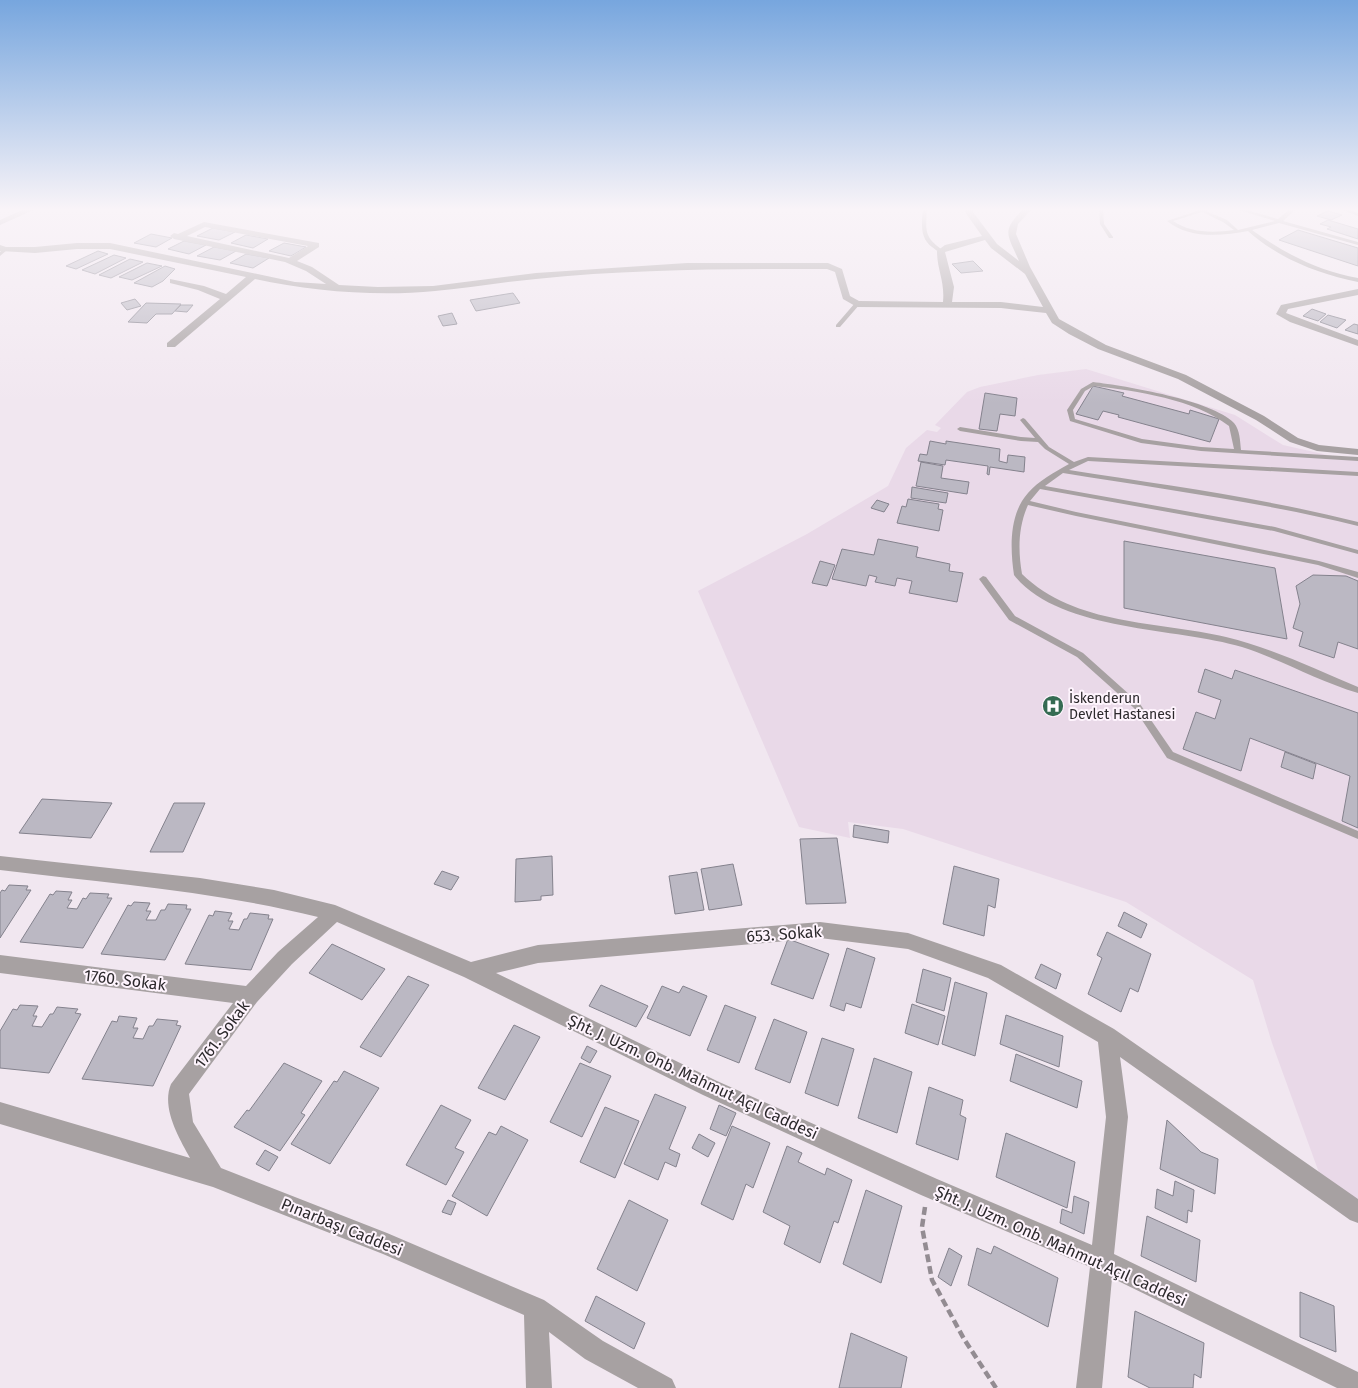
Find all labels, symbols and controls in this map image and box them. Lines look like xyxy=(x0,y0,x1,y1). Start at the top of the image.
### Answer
place label: İskenderun Devlet Hastanesi xyxy=(1069,689,1175,723)
hospital icon: İskenderun Devlet Hastanesi xyxy=(1041,694,1065,718)
street label: 653. Sokak xyxy=(746,922,823,946)
street label: 1760. Sokak xyxy=(83,966,168,995)
street label: 1761. Sokak xyxy=(191,996,254,1071)
street label: Şht. J. Uzm. Onb. Mahmut Açıl Caddesi xyxy=(565,1011,821,1144)
street label: Şht. J. Uzm. Onb. Mahmut Açıl Caddesi xyxy=(932,1182,1190,1311)
street label: Pınarbaşı Caddesi xyxy=(278,1194,405,1261)

